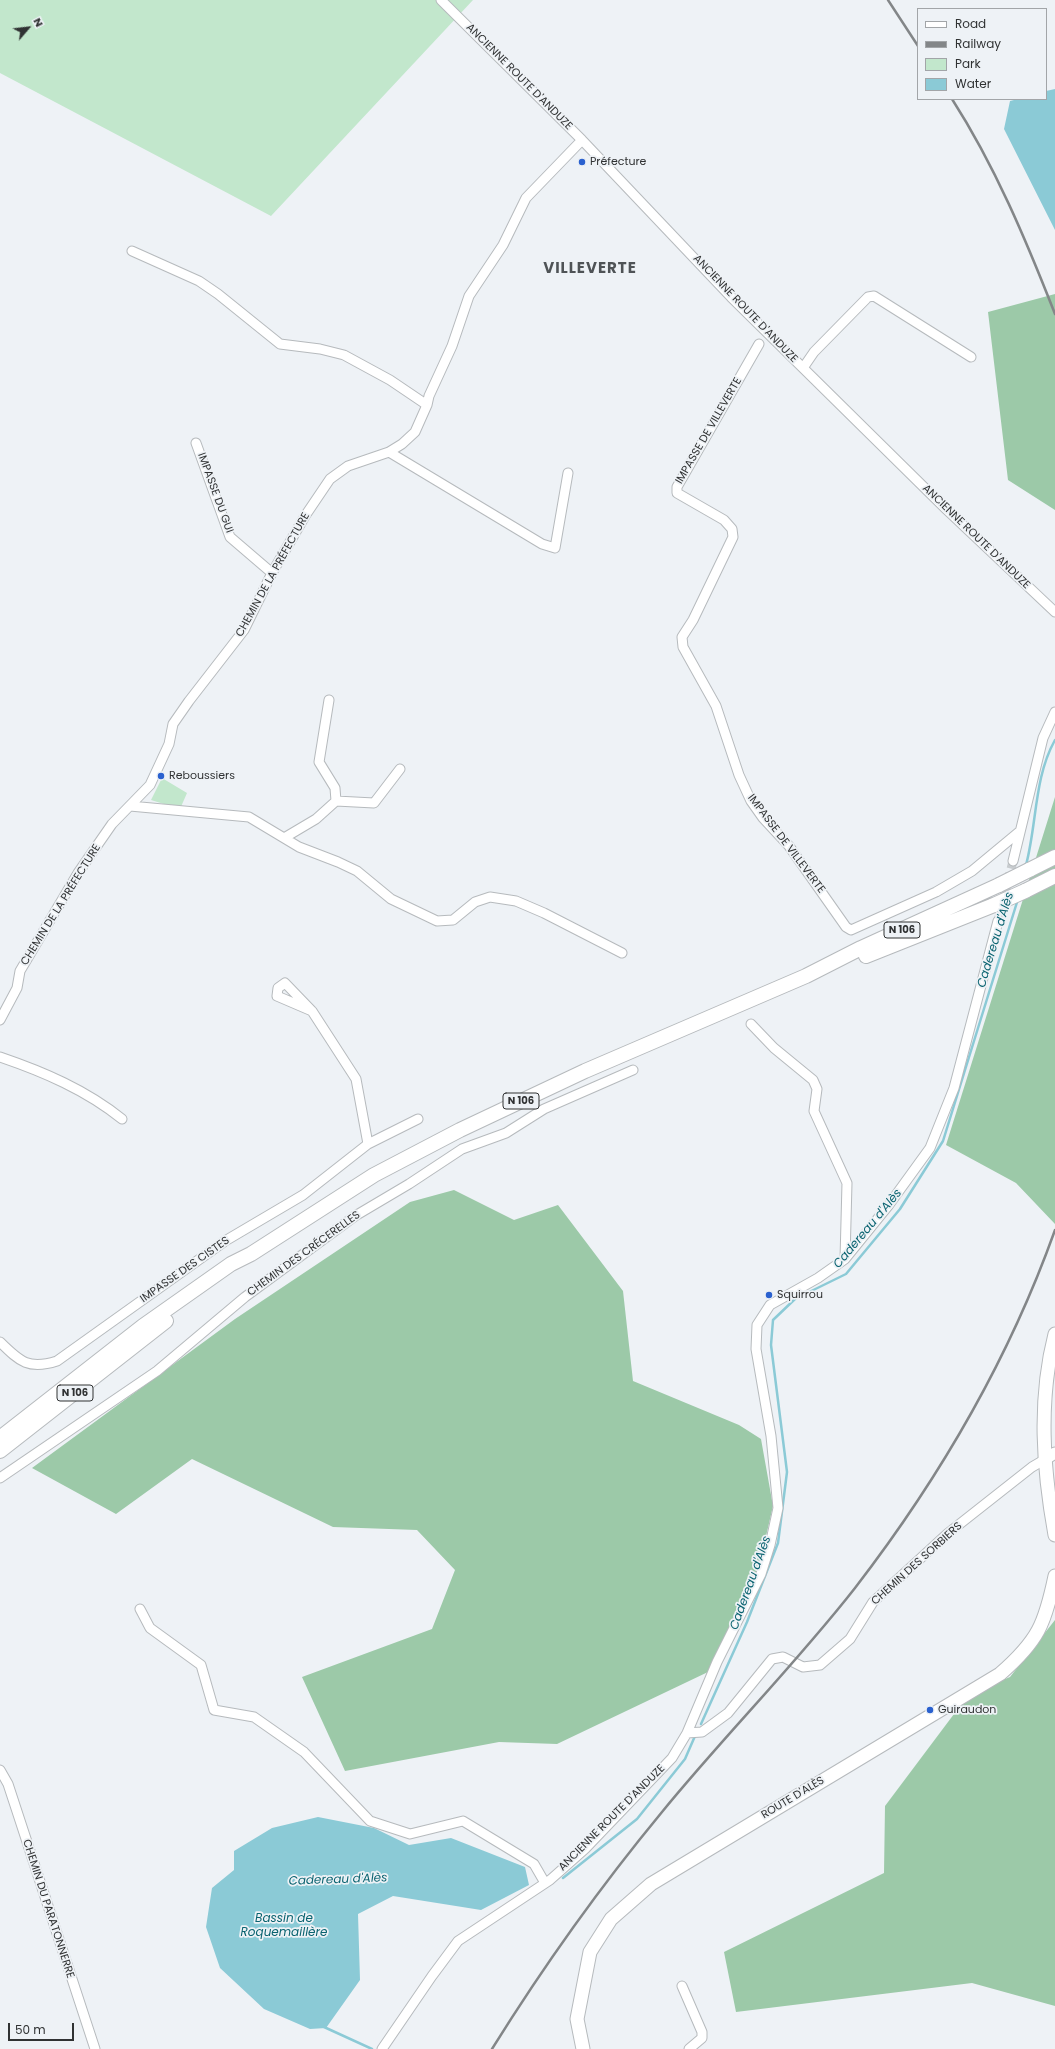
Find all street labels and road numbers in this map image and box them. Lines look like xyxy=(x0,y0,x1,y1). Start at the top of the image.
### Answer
street label: ANCIENNE ROUTE D'ANDUZE xyxy=(463,21,575,133)
street label: ANCIENNE ROUTE D'ANDUZE xyxy=(690,252,800,366)
street label: IMPASSE DE VILLEVERTE xyxy=(673,376,745,486)
street label: IMPASSE DU GUI xyxy=(194,451,236,535)
street label: ANCIENNE ROUTE D'ANDUZE xyxy=(919,482,1033,592)
street label: CHEMIN DE LA PRÉFECTURE xyxy=(233,511,313,639)
street label: IMPASSE DE VILLEVERTE xyxy=(744,792,828,896)
street label: CHEMIN DE LA PRÉFECTURE xyxy=(18,842,104,968)
road number: N 106 xyxy=(884,922,920,938)
road number: N 106 xyxy=(503,1093,539,1109)
street label: CHEMIN DES CRÉCERELLES xyxy=(245,1209,363,1299)
street label: IMPASSE DES CISTES xyxy=(138,1234,232,1306)
road number: N 106 xyxy=(57,1385,93,1401)
street label: CHEMIN DES SORBIERS xyxy=(869,1520,965,1608)
street label: ANCIENNE ROUTE D'ANDUZE xyxy=(556,1762,668,1874)
street label: ROUTE D'ALÈS xyxy=(759,1774,827,1822)
street label: CHEMIN DU PARATONNERRE xyxy=(19,1838,77,1980)

